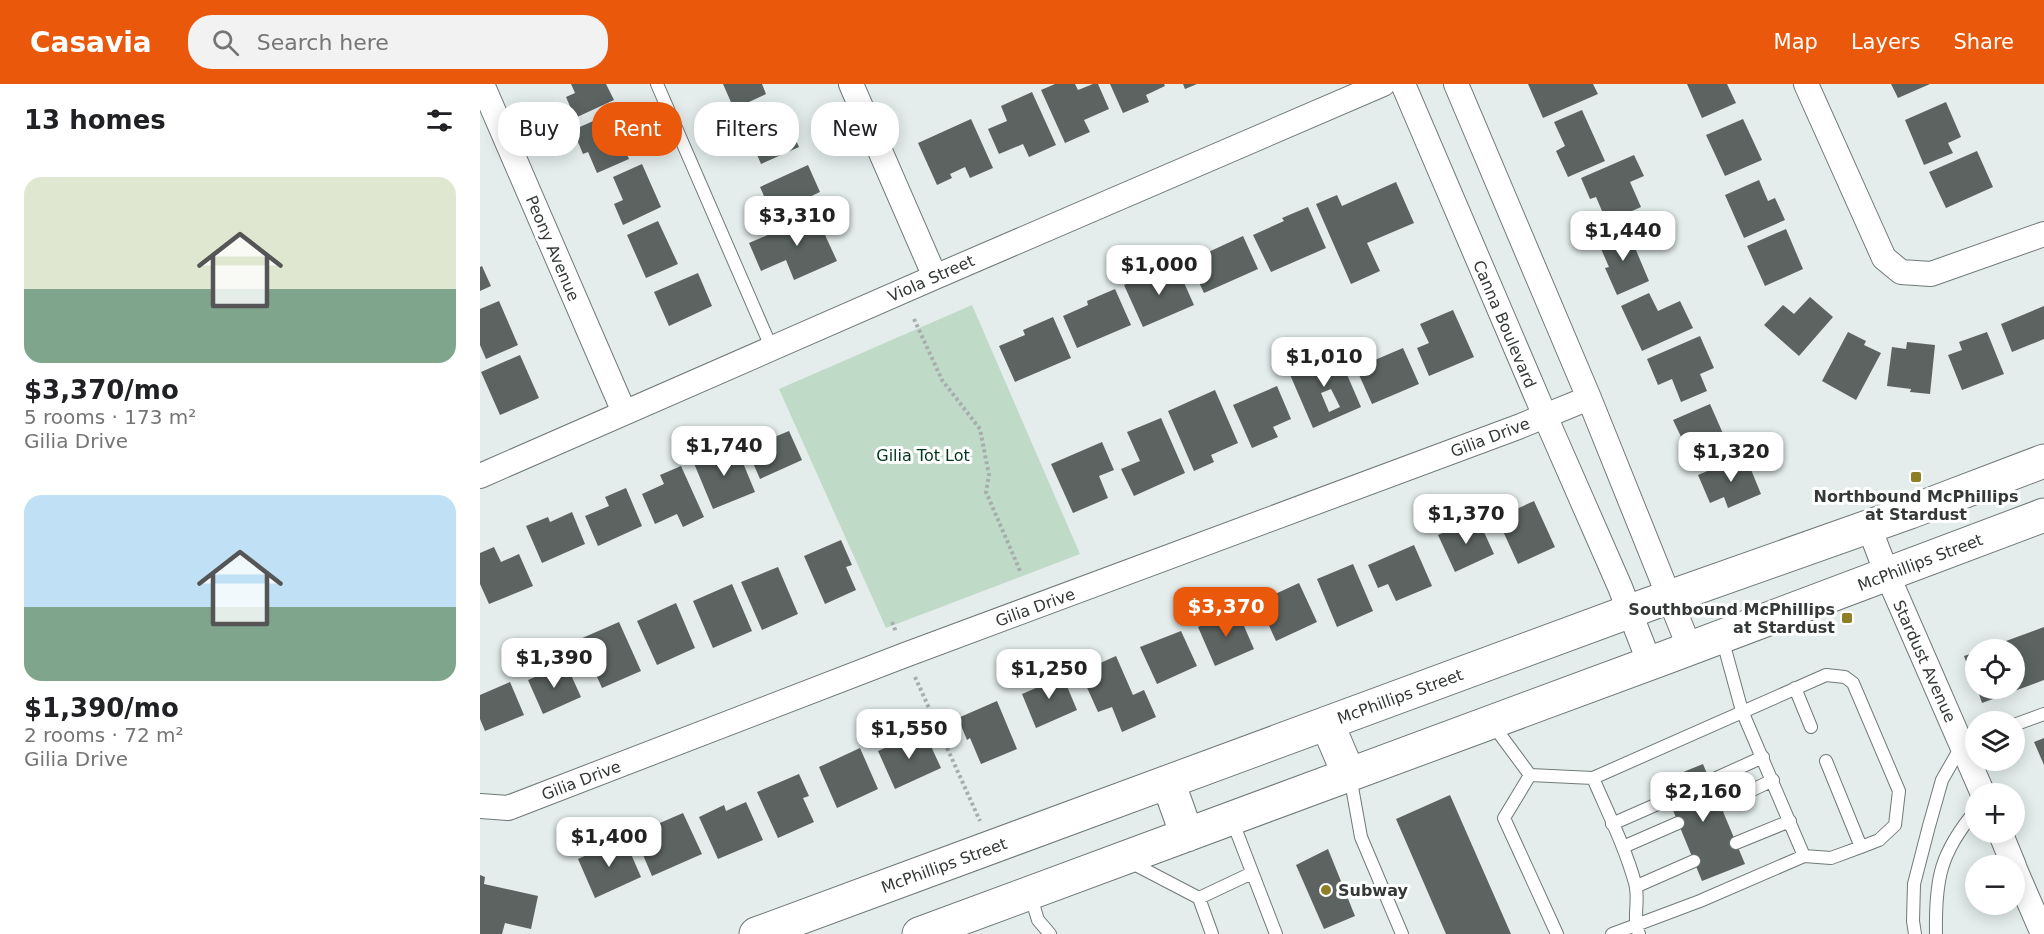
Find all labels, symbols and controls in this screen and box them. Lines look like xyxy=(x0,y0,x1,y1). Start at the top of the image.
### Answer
search box xyxy=(188,15,608,69)
text: Casavia xyxy=(30,26,152,59)
icon: search xyxy=(209,26,242,59)
text: Search here xyxy=(257,30,389,55)
text: Map xyxy=(1774,30,1818,54)
text: Layers xyxy=(1851,30,1920,54)
text: Share xyxy=(1953,30,2014,54)
chip: Buy xyxy=(498,102,580,156)
chip: Rent xyxy=(592,102,682,156)
chip: Filters xyxy=(694,102,799,156)
chip: New xyxy=(811,102,899,156)
icon: filters xyxy=(423,104,456,137)
text: 13 homes xyxy=(24,105,166,135)
street label: Peony Avenue xyxy=(522,193,583,304)
pin: $3,310 xyxy=(748,196,846,247)
text: $3,310 xyxy=(758,203,836,227)
pin: $1,440 xyxy=(1574,211,1672,262)
icon: home xyxy=(186,216,294,324)
text: $1,440 xyxy=(1584,218,1662,242)
pin: $1,000 xyxy=(1110,245,1208,296)
street label: Viola Street xyxy=(885,251,977,306)
text: $1,000 xyxy=(1120,252,1198,276)
street label: Canna Boulevard xyxy=(1469,257,1540,391)
pin: $1,010 xyxy=(1275,337,1373,388)
text: $1,010 xyxy=(1285,344,1363,368)
text: $3,370/mo xyxy=(24,375,179,405)
text: 5 rooms · 173 m² xyxy=(24,405,196,429)
street label: Gilia Drive xyxy=(1448,414,1532,461)
pin: $1,740 xyxy=(675,426,773,477)
text: Gilia Drive xyxy=(24,429,128,453)
pin: $1,320 xyxy=(1682,432,1780,483)
text: $1,740 xyxy=(685,433,763,457)
text: $1,320 xyxy=(1692,439,1770,463)
park label: Gilia Tot Lot xyxy=(876,446,970,465)
marker: Northbound McPhillips at Stardust xyxy=(1909,470,1923,484)
place label: Northbound McPhillips at Stardust xyxy=(1814,487,2019,524)
pin: $1,370 xyxy=(1417,494,1515,545)
text: $1,370 xyxy=(1427,501,1505,525)
street label: McPhillips Street xyxy=(1855,530,1985,595)
icon: home xyxy=(186,534,294,642)
street label: Gilia Drive xyxy=(993,584,1078,631)
pin: $3,370 xyxy=(1177,587,1275,638)
text: $3,370 xyxy=(1187,594,1265,618)
street label: Stardust Avenue xyxy=(1889,597,1960,725)
place label: Southbound McPhillips at Stardust xyxy=(1628,600,1835,637)
marker: Southbound McPhillips at Stardust xyxy=(1840,611,1854,625)
pin: $1,390 xyxy=(505,638,603,689)
map controls xyxy=(1965,639,2025,915)
button: locate xyxy=(1965,639,2025,699)
text: $1,390 xyxy=(515,645,593,669)
pin: $1,250 xyxy=(1000,649,1098,700)
text: $1,250 xyxy=(1010,656,1088,680)
street label: McPhillips Street xyxy=(1335,665,1466,728)
text: $1,390/mo xyxy=(24,693,179,723)
pin: $1,550 xyxy=(860,709,958,760)
button: layers xyxy=(1965,711,2025,771)
text: $1,550 xyxy=(870,716,948,740)
text: 2 rooms · 72 m² xyxy=(24,723,184,747)
text: Gilia Drive xyxy=(24,747,128,771)
street label: Gilia Drive xyxy=(539,757,623,804)
pin: $2,160 xyxy=(1654,772,1752,823)
text: $2,160 xyxy=(1664,779,1742,803)
button: + xyxy=(1965,783,2025,843)
pin: $1,400 xyxy=(560,817,658,868)
text: $1,400 xyxy=(570,824,648,848)
street label: McPhillips Street xyxy=(879,834,1010,897)
button: − xyxy=(1965,855,2025,915)
place label: Subway xyxy=(1338,881,1408,900)
marker: Subway xyxy=(1319,883,1333,897)

